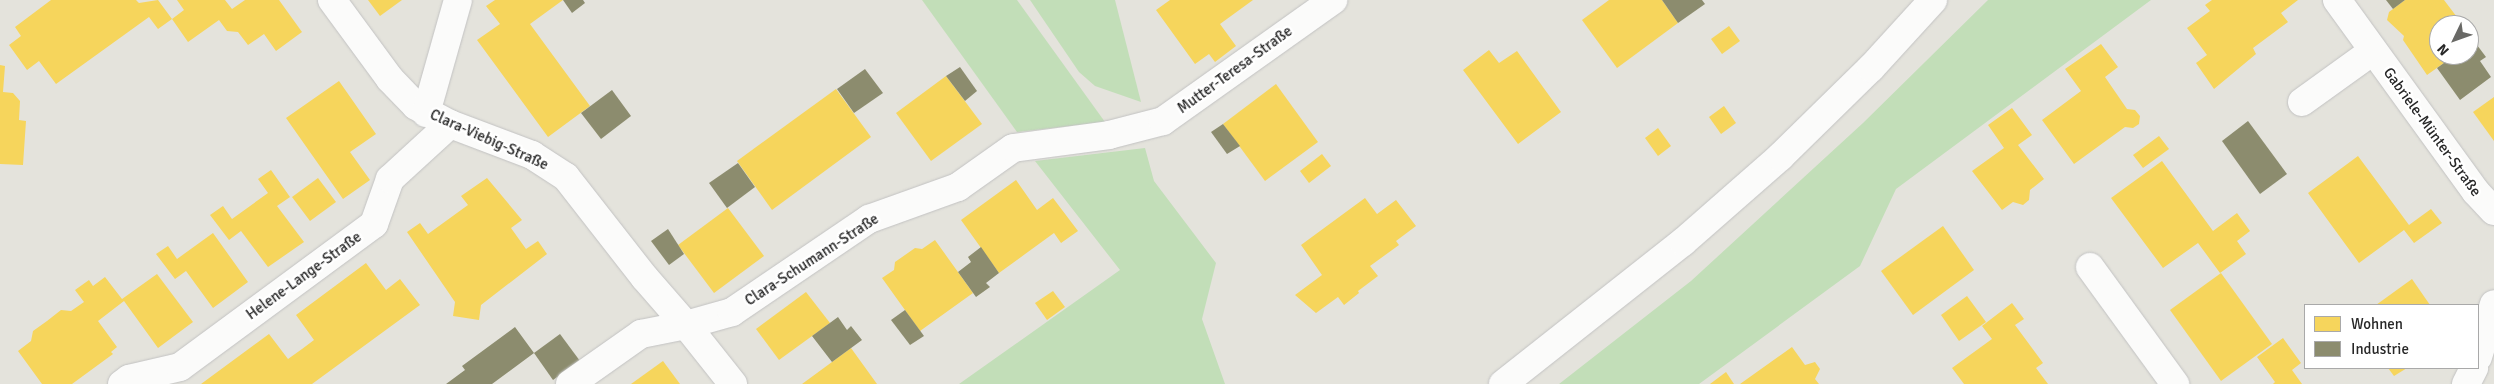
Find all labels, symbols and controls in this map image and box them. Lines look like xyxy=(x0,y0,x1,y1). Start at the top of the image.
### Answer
north arrow xyxy=(2429,15,2479,65)
street label: Mutter-Teresa-Straße xyxy=(1174,22,1296,118)
text: N xyxy=(2434,40,2453,59)
street label: Gabriele-Münter-Straße xyxy=(2379,64,2485,200)
street label: Clara-Viebig-Straße xyxy=(427,106,551,174)
street label: Clara-Schumann-Straße xyxy=(742,210,882,310)
street label: Helene-Lange-Straße xyxy=(243,228,365,324)
legend xyxy=(2304,304,2479,369)
text: Wohnen xyxy=(2351,315,2403,333)
text: Industrie xyxy=(2351,340,2409,358)

